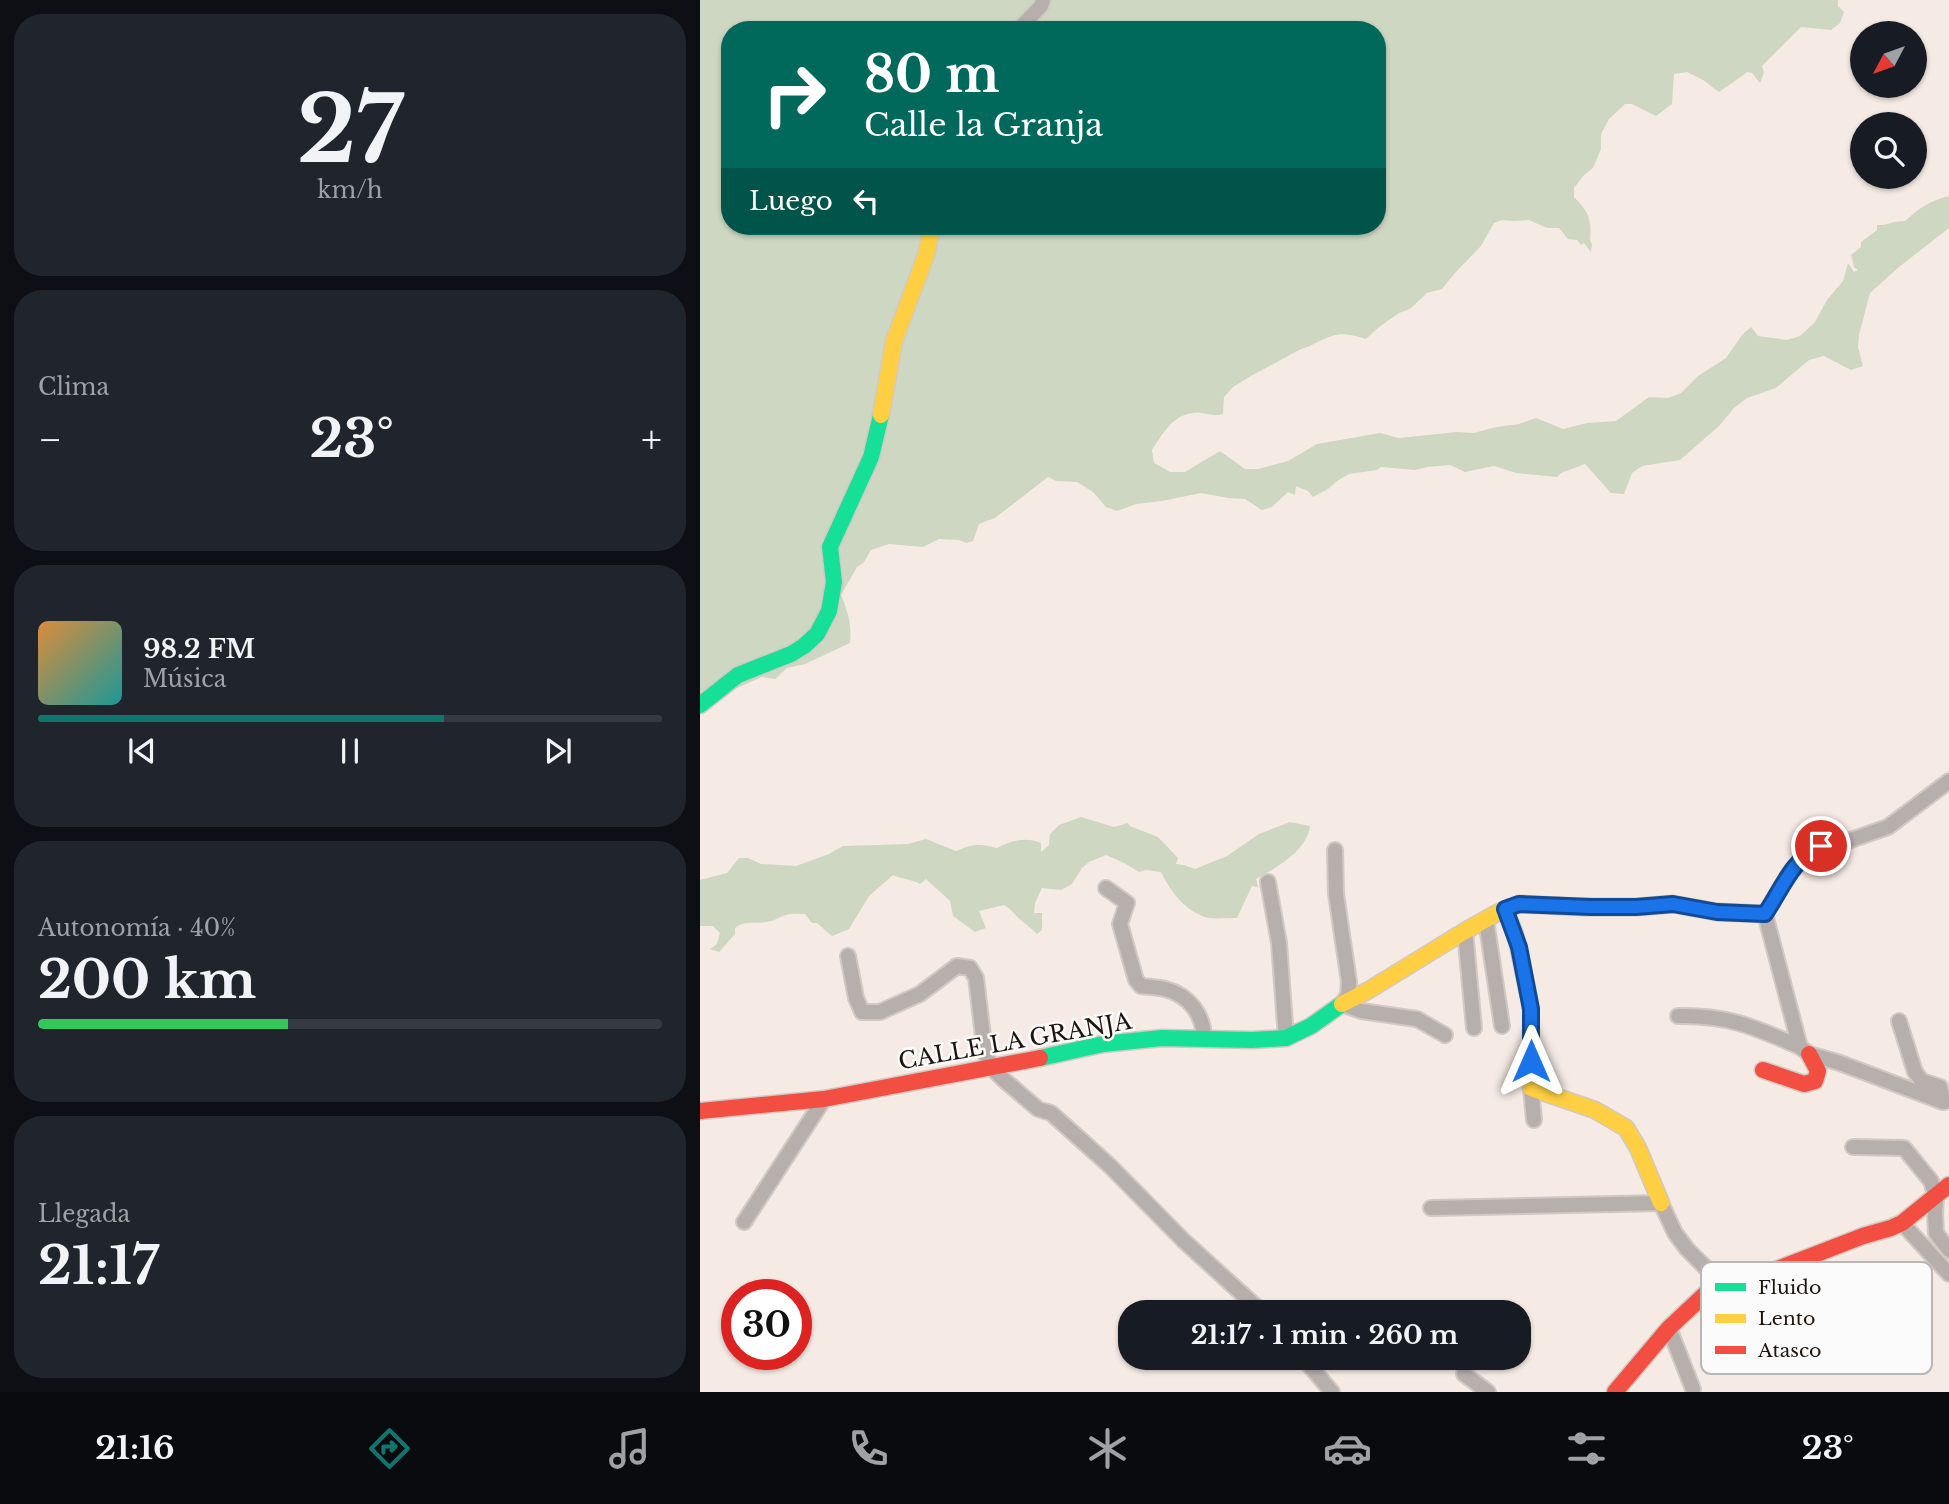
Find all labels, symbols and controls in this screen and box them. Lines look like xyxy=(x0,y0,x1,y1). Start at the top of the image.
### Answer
north arrow xyxy=(1850,21,1927,98)
map controls xyxy=(1850,21,1927,189)
text: 80 m xyxy=(864,44,999,105)
icon: right xyxy=(749,49,840,140)
text: 27 xyxy=(297,74,403,187)
text: Calle la Granja xyxy=(864,105,1103,145)
button: search xyxy=(1850,112,1927,189)
text: km/h xyxy=(317,176,383,204)
icon: left xyxy=(847,182,885,220)
text: Luego xyxy=(749,185,833,217)
text: Clima xyxy=(38,373,109,401)
text: 23° xyxy=(309,407,394,471)
text: − xyxy=(38,416,62,463)
text: + xyxy=(641,416,662,463)
text: 98.2 FM xyxy=(143,633,255,665)
text: Música xyxy=(143,665,226,693)
icon: previous xyxy=(123,732,161,770)
icon: pause xyxy=(331,732,369,770)
icon: next xyxy=(539,732,577,770)
pin xyxy=(1791,816,1851,876)
icon: arrive xyxy=(1802,827,1840,865)
text: Autonomía · 40% xyxy=(38,914,236,942)
text: 200 km xyxy=(38,948,256,1012)
street label: CALLE LA GRANJA xyxy=(896,1006,1135,1075)
position arrow xyxy=(1494,1024,1568,1098)
text: Llegada xyxy=(38,1200,130,1228)
text: 21:17 xyxy=(38,1234,159,1298)
legend xyxy=(1701,1262,1932,1374)
text: Fluido xyxy=(1758,1276,1821,1299)
speed limit sign: 30 xyxy=(721,1279,812,1370)
text: Lento xyxy=(1758,1307,1815,1330)
text: 21:17 · 1 min · 260 m xyxy=(1191,1319,1458,1351)
text: Atasco xyxy=(1757,1339,1822,1362)
icon: directions xyxy=(365,1424,414,1473)
icon: music xyxy=(605,1424,654,1473)
icon: phone xyxy=(844,1424,893,1473)
icon: climate xyxy=(1083,1424,1132,1473)
icon: car xyxy=(1323,1424,1372,1473)
icon: filters xyxy=(1562,1424,1611,1473)
text: 21:16 xyxy=(95,1428,175,1468)
text: 23° xyxy=(1802,1428,1854,1468)

